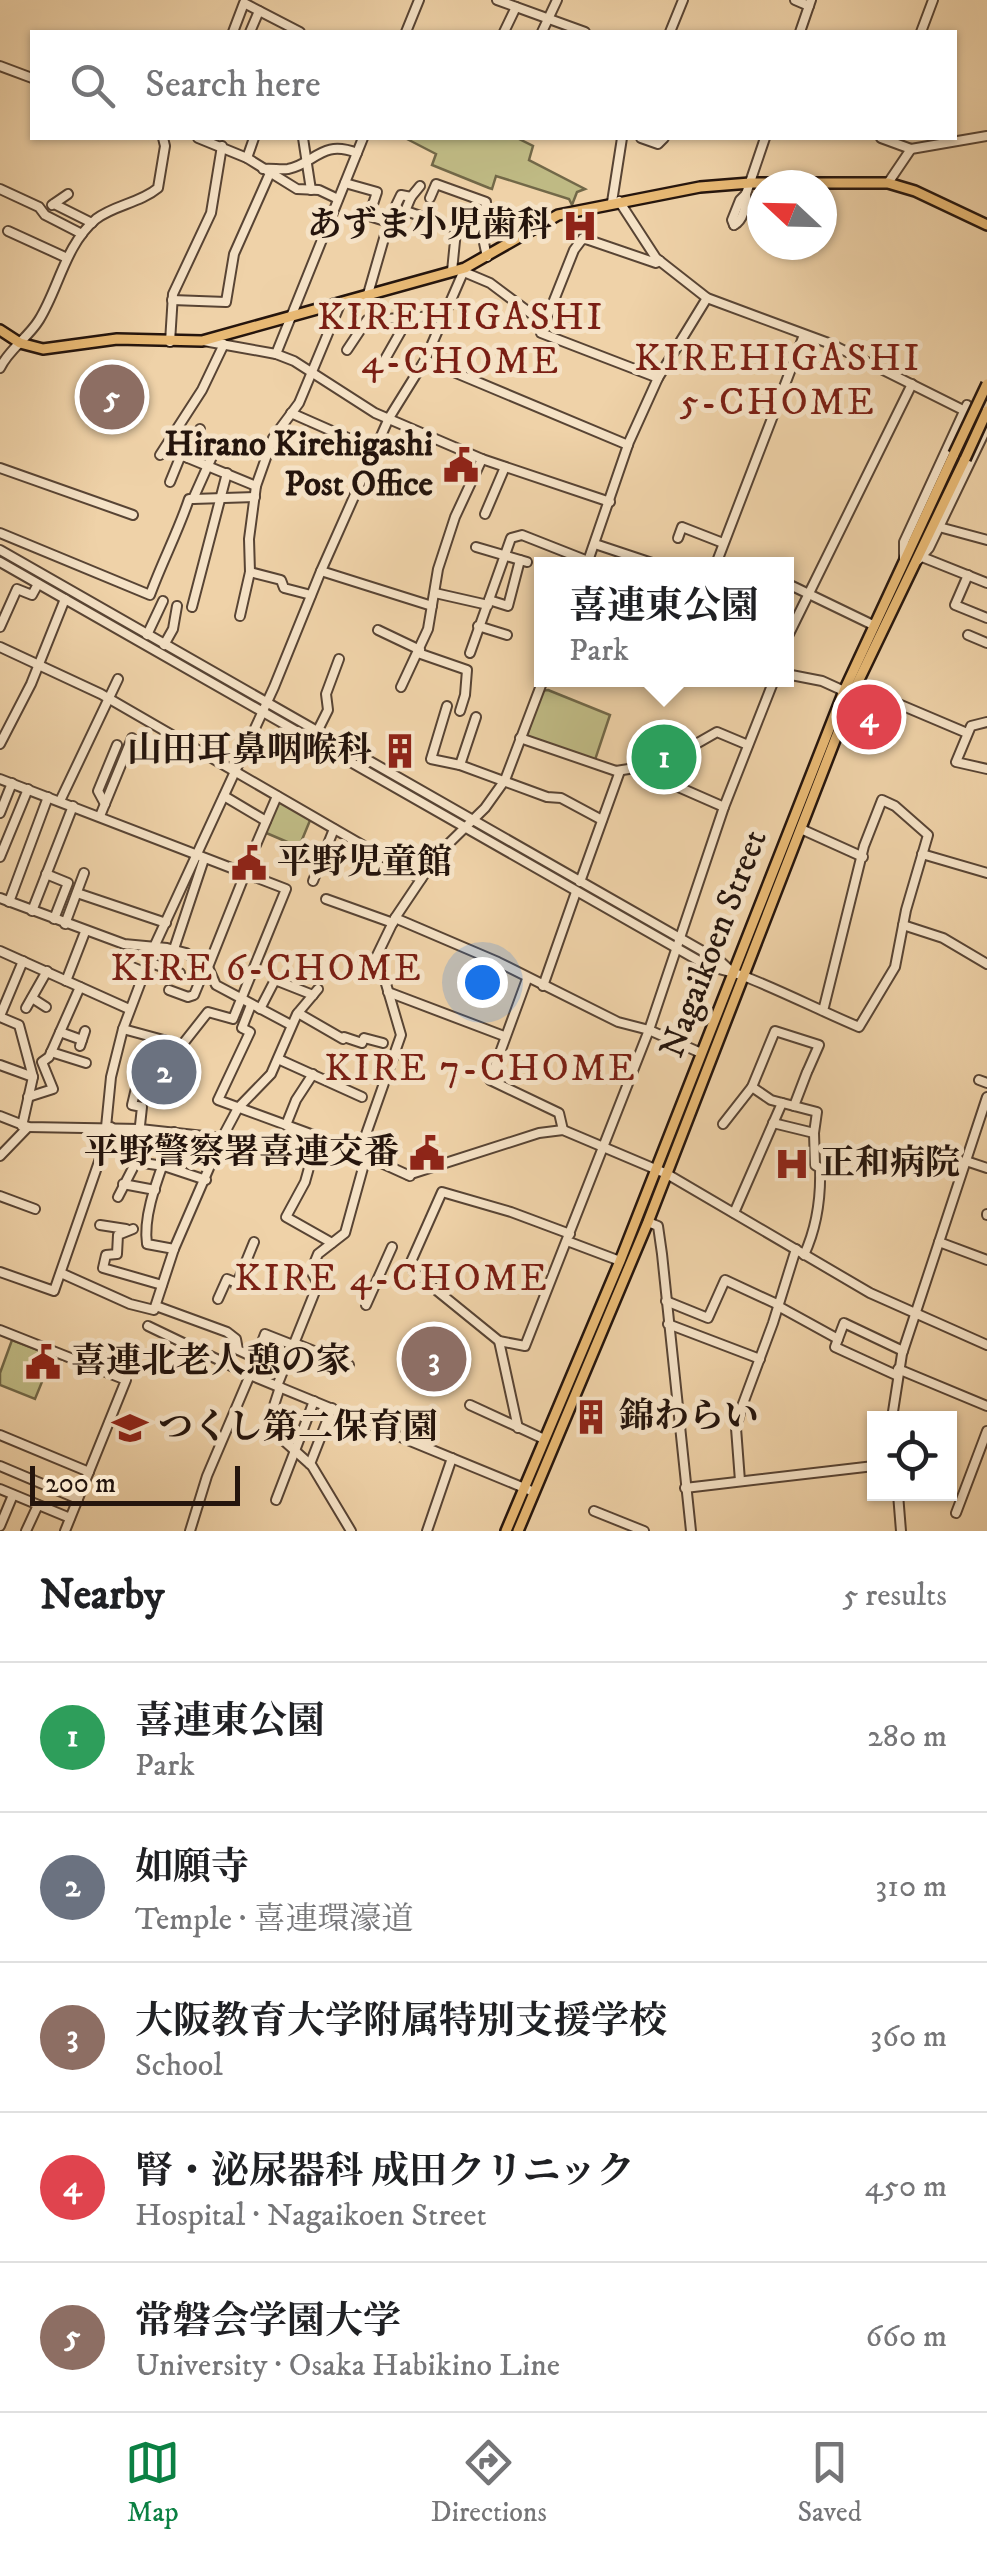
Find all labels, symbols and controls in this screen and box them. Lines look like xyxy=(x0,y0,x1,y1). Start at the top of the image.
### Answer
search box xyxy=(30,30,957,140)
icon: search xyxy=(65,58,120,113)
text: Search here xyxy=(145,61,321,109)
north arrow xyxy=(747,170,837,260)
place label: あずま小児歯科 xyxy=(307,204,552,248)
hospital icon: あずま小児歯科 xyxy=(561,207,599,245)
district label: KIREHIGASHI 4-CHOME xyxy=(317,294,605,386)
district label: KIREHIGASHI 5-CHOME xyxy=(634,335,922,427)
pin: 5 xyxy=(80,360,144,434)
place label: Hirano Kirehigashi Post Office xyxy=(165,423,434,507)
public building icon: Hirano Kirehigashi Post Office xyxy=(442,446,480,484)
popup xyxy=(534,557,794,687)
text: 喜連東公園 xyxy=(569,583,759,631)
text: Park xyxy=(569,631,629,671)
pin: 4 xyxy=(836,680,902,754)
pin: 1 xyxy=(632,720,696,794)
place label: 山田耳鼻咽喉科 xyxy=(127,729,372,773)
building icon: 山田耳鼻咽喉科 xyxy=(381,732,419,770)
street label: Nagaikoen Street xyxy=(650,824,778,1064)
place label: 平野児童館 xyxy=(277,841,452,885)
public building icon: 平野児童館 xyxy=(230,844,268,882)
district label: KIRE 6-CHOME xyxy=(111,945,423,993)
your location xyxy=(457,957,508,1008)
pin: 2 xyxy=(132,1034,196,1110)
district label: KIRE 7-CHOME xyxy=(324,1045,638,1093)
place label: 平野警察署喜連交番 xyxy=(84,1131,399,1175)
public building icon: 平野警察署喜連交番 xyxy=(408,1134,446,1172)
place label: 正和病院 xyxy=(820,1142,960,1186)
hospital icon: 正和病院 xyxy=(773,1145,811,1183)
district label: KIRE 4-CHOME xyxy=(235,1255,549,1303)
pin: 3 xyxy=(402,1322,466,1396)
place label: 喜連北老人憩の家 xyxy=(71,1340,351,1384)
public building icon: 喜連北老人憩の家 xyxy=(24,1343,62,1381)
place label: 錦わらい xyxy=(619,1395,759,1439)
building icon: 錦わらい xyxy=(572,1398,610,1436)
place label: つくし第二保育園 xyxy=(158,1406,438,1450)
school or university icon: つくし第二保育園 xyxy=(111,1409,149,1447)
map controls xyxy=(867,1411,957,1501)
button: locate xyxy=(867,1411,957,1501)
scale bar xyxy=(30,1461,240,1506)
text: 200 m xyxy=(45,1466,116,1501)
text: Nearby xyxy=(40,1570,164,1622)
text: 5 results xyxy=(843,1576,947,1616)
text: 喜連東公園 xyxy=(135,1698,325,1746)
text: 1 xyxy=(67,1717,78,1757)
text: 280 m xyxy=(867,1717,947,1757)
text: Park xyxy=(135,1746,195,1786)
text: 如願寺 xyxy=(135,1844,249,1892)
text: 2 xyxy=(65,1867,80,1907)
text: 310 m xyxy=(875,1867,947,1907)
text: Temple · 喜連環濠道 xyxy=(135,1900,413,1940)
text: 大阪教育大学附属特別支援学校 xyxy=(135,1998,667,2046)
text: 3 xyxy=(67,2017,78,2057)
text: 360 m xyxy=(870,2017,947,2057)
text: School xyxy=(135,2046,223,2086)
text: 腎・泌尿器科 成田クリニック xyxy=(135,2148,635,2196)
text: 4 xyxy=(63,2167,82,2207)
text: 450 m xyxy=(865,2167,947,2207)
text: Hospital · Nagaikoen Street xyxy=(135,2196,487,2236)
text: 常磐会学園大学 xyxy=(135,2298,401,2346)
text: 5 xyxy=(65,2317,80,2357)
text: 660 m xyxy=(866,2317,947,2357)
text: University · Osaka Habikino Line xyxy=(135,2346,560,2386)
tab: Map xyxy=(125,2435,180,2530)
tab: Directions xyxy=(431,2435,547,2530)
tab: Saved xyxy=(797,2435,862,2530)

